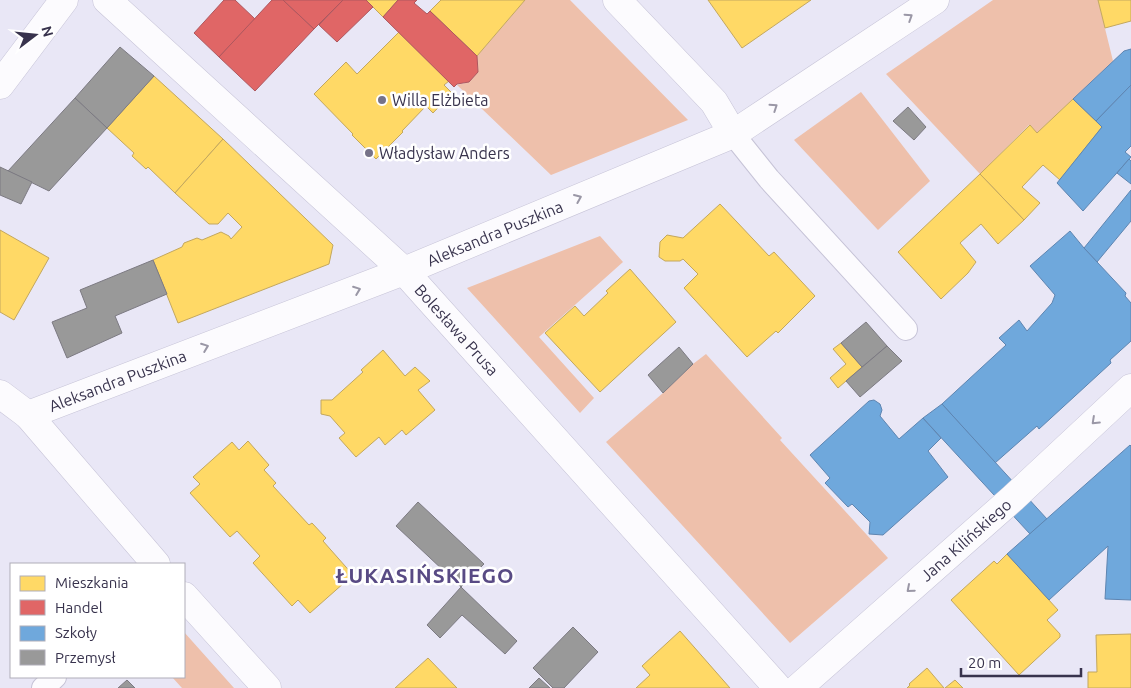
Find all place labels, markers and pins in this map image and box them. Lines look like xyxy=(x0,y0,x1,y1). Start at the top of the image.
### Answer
place label: Willa Elżbieta xyxy=(392,91,488,109)
marker: Willa Elżbieta xyxy=(376,94,388,106)
place label: Władysław Anders xyxy=(379,144,510,162)
marker: Władysław Anders xyxy=(363,147,375,159)

